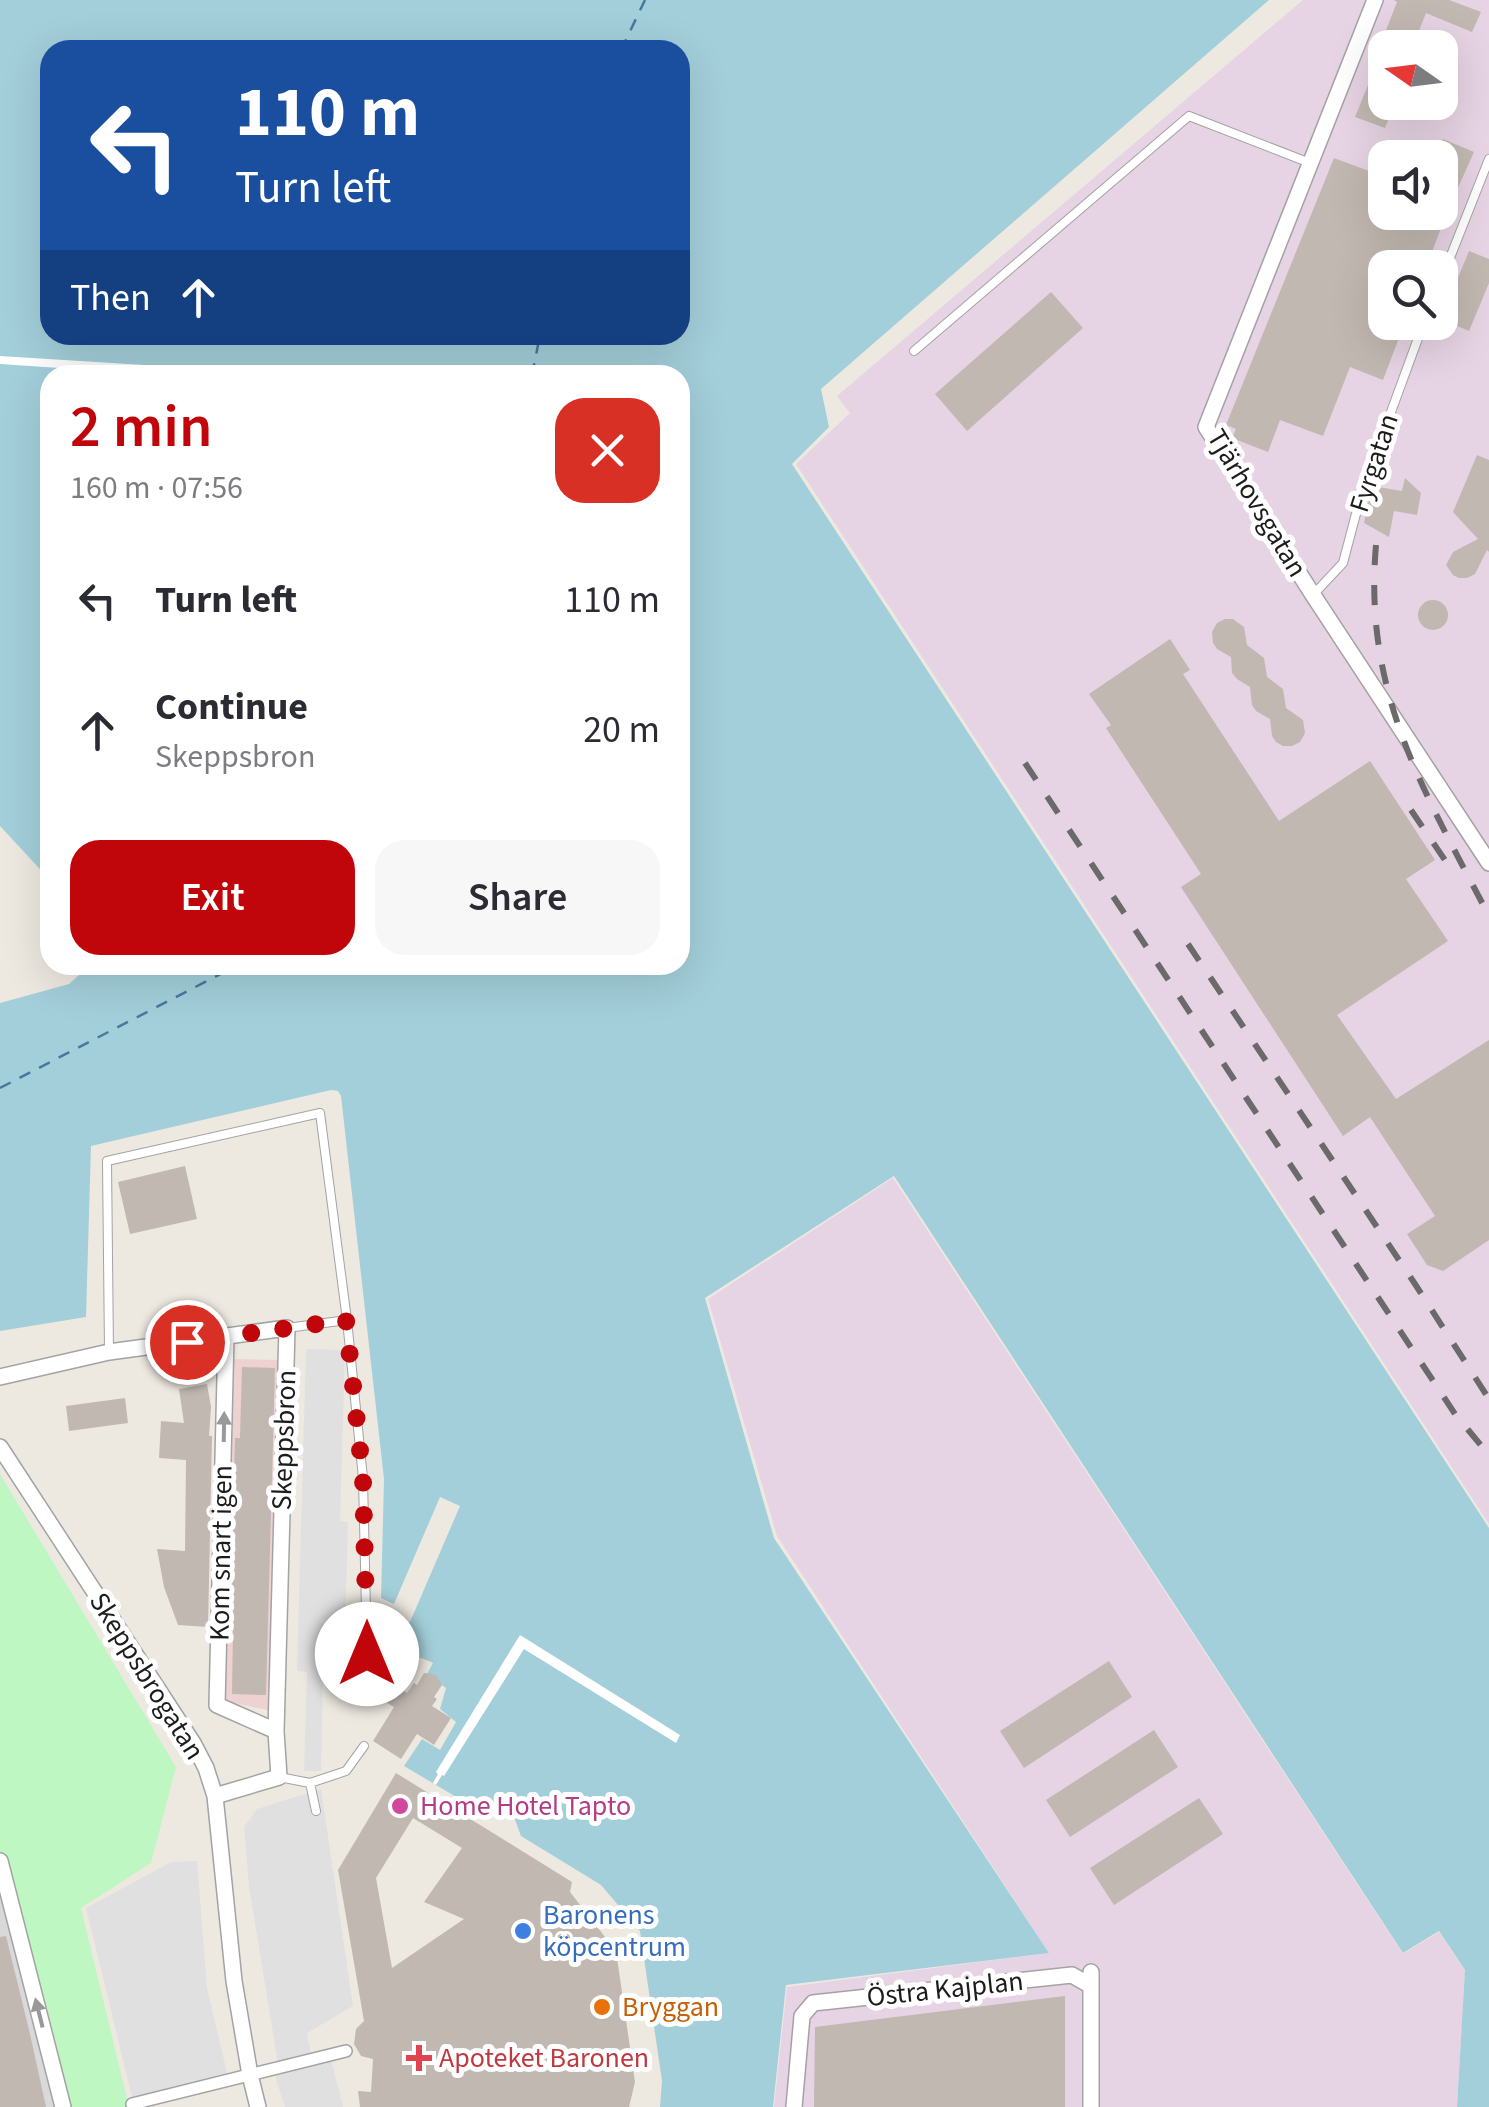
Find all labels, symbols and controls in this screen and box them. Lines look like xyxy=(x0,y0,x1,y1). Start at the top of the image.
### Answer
north arrow xyxy=(1368,30,1458,120)
map controls xyxy=(1368,30,1458,340)
text: 110 m xyxy=(235,63,420,163)
icon: left xyxy=(70,80,200,210)
button: sound xyxy=(1368,140,1458,230)
text: Turn left xyxy=(235,156,391,220)
button: search xyxy=(1368,250,1458,340)
icon: ahead xyxy=(171,270,226,325)
text: Then xyxy=(70,271,151,325)
text: 2 min xyxy=(70,385,213,470)
button: close xyxy=(555,398,660,503)
street label: Fyrgatan xyxy=(1339,409,1409,517)
street label: Tjärhovsgatan xyxy=(1197,421,1317,585)
text: 160 m · 07:56 xyxy=(70,465,243,511)
icon: left xyxy=(70,573,125,628)
text: Turn left xyxy=(155,573,297,627)
text: 110 m xyxy=(564,573,660,627)
text: Continue xyxy=(155,680,308,734)
icon: ahead xyxy=(70,703,125,758)
text: 20 m xyxy=(583,703,660,757)
text: Skeppsbron xyxy=(155,734,315,780)
button: Exit xyxy=(70,840,355,955)
button: Share xyxy=(375,840,660,955)
pin xyxy=(145,1300,230,1385)
icon: arrive xyxy=(160,1315,215,1370)
street label: Skeppsbron xyxy=(262,1369,306,1511)
one-way arrow xyxy=(216,1411,232,1443)
street label: Kom snart igen xyxy=(199,1465,243,1641)
street label: Skeppsbrogatan xyxy=(80,1585,214,1767)
position arrow xyxy=(315,1602,419,1706)
place label: Home Hotel Tapto xyxy=(420,1786,631,1826)
marker: Home Hotel Tapto xyxy=(389,1795,411,1817)
place label: Baronens köpcentrum xyxy=(543,1895,686,1967)
marker: Baronens köpcentrum xyxy=(512,1920,534,1942)
street label: Östra Kajplan xyxy=(865,1961,1025,2017)
place label: Bryggan xyxy=(622,1987,719,2027)
marker: Bryggan xyxy=(591,1996,613,2018)
one-way arrow xyxy=(30,1997,46,2028)
place label: Apoteket Baronen xyxy=(439,2038,649,2078)
marker: Apoteket Baronen xyxy=(408,2047,430,2069)

